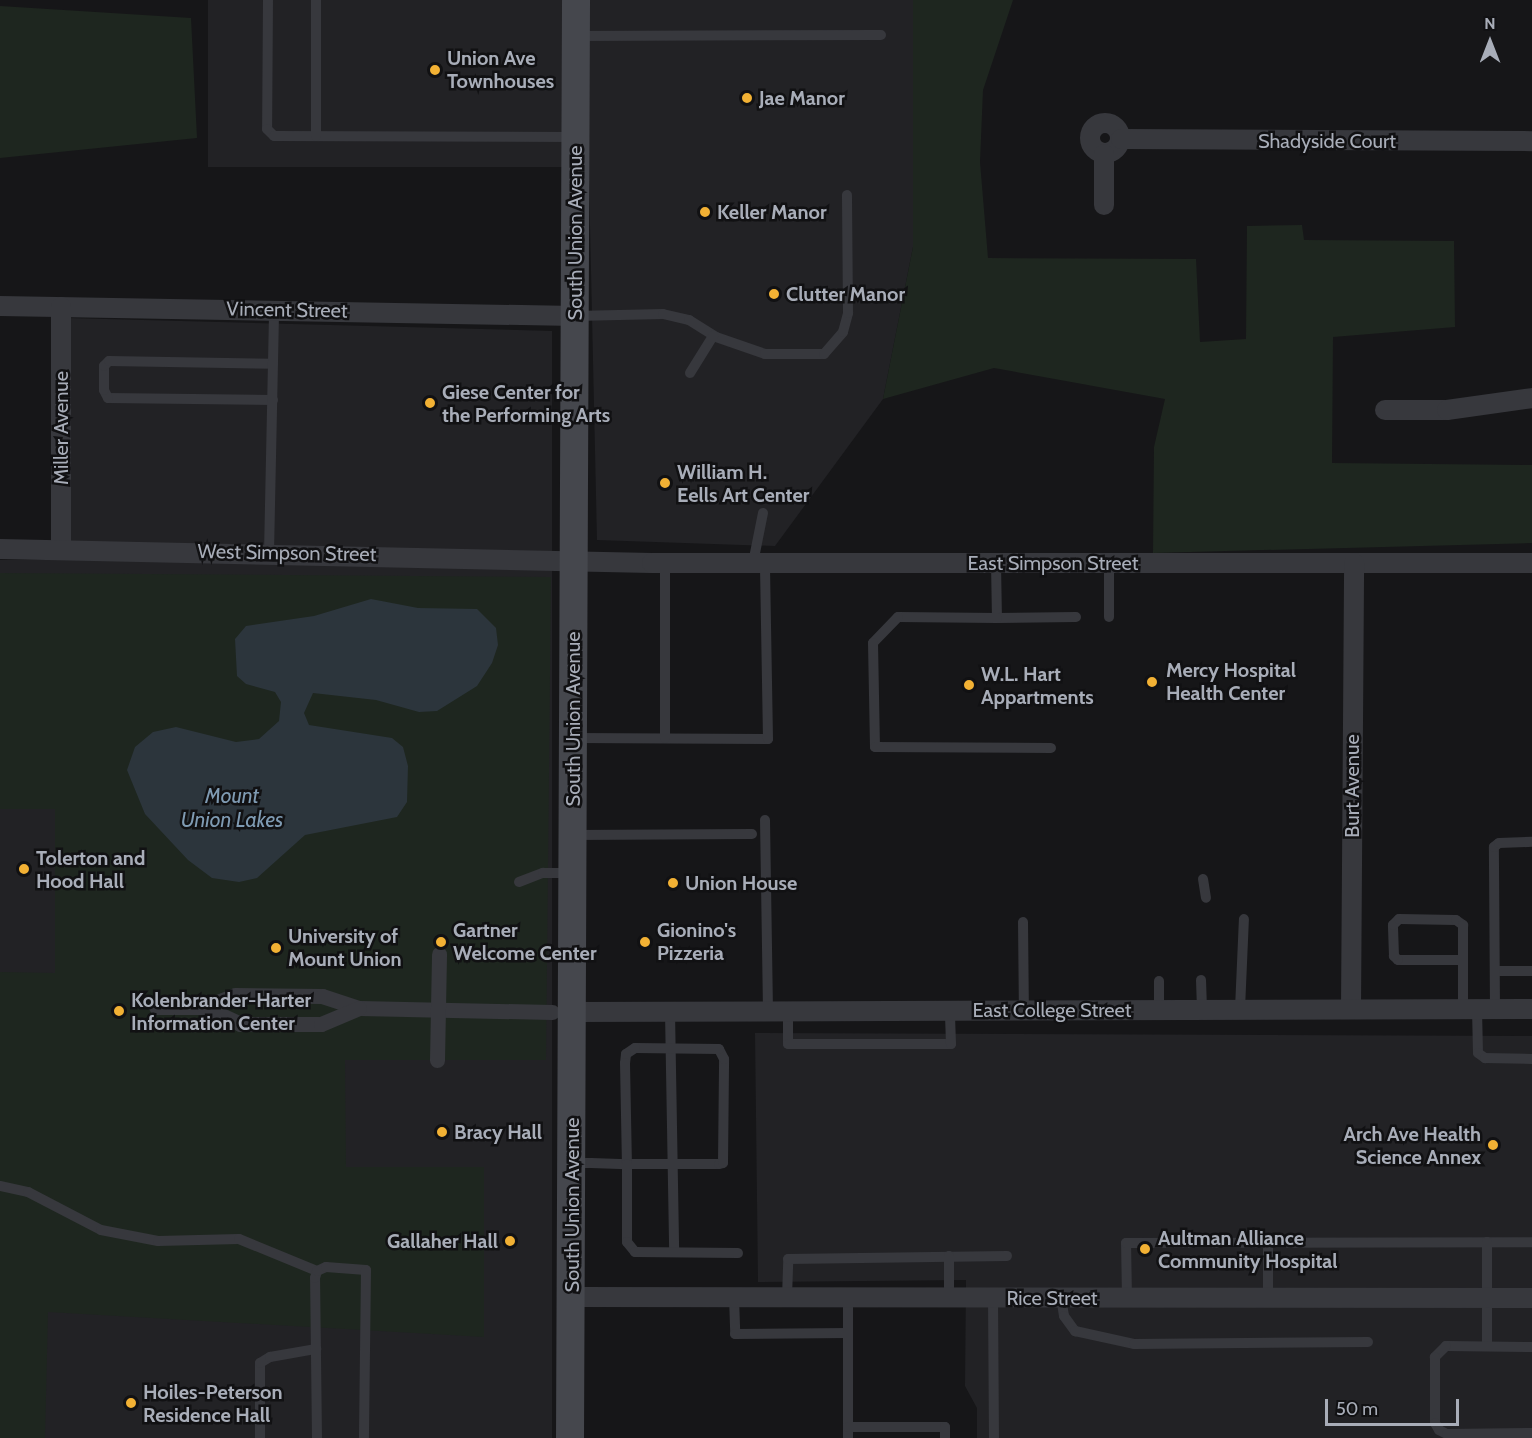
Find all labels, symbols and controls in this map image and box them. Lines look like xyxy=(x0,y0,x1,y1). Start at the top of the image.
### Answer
north arrow xyxy=(1460,12,1520,72)
text: N xyxy=(1484,14,1496,33)
place label: Union Ave Townhouses xyxy=(447,46,554,93)
marker: Union Ave Townhouses xyxy=(428,63,442,77)
place label: Jae Manor xyxy=(759,86,845,110)
marker: Jae Manor xyxy=(740,91,754,105)
street label: Shadyside Court xyxy=(1258,129,1396,153)
street label: South Union Avenue xyxy=(563,146,587,320)
place label: Keller Manor xyxy=(717,200,826,224)
marker: Keller Manor xyxy=(698,205,712,219)
place label: Clutter Manor xyxy=(786,282,905,306)
marker: Clutter Manor xyxy=(767,287,781,301)
street label: Vincent Street xyxy=(226,297,348,323)
street label: Miller Avenue xyxy=(49,371,73,485)
place label: Giese Center for the Performing Arts xyxy=(442,380,610,427)
marker: Giese Center for the Performing Arts xyxy=(423,396,437,410)
place label: William H. Eells Art Center xyxy=(677,460,809,507)
marker: William H. Eells Art Center xyxy=(658,476,672,490)
street label: West Simpson Street xyxy=(197,539,377,567)
street label: East Simpson Street xyxy=(967,551,1139,575)
street label: South Union Avenue xyxy=(561,632,585,806)
place label: Mercy Hospital Health Center xyxy=(1166,658,1296,705)
place label: W.L. Hart Appartments xyxy=(981,662,1094,709)
marker: Mercy Hospital Health Center xyxy=(1143,673,1161,691)
marker: W.L. Hart Appartments xyxy=(962,678,976,692)
street label: Burt Avenue xyxy=(1340,734,1364,838)
water label: Mount Union Lakes xyxy=(181,783,283,833)
place label: Tolerton and Hood Hall xyxy=(36,846,145,893)
marker: Tolerton and Hood Hall xyxy=(17,862,31,876)
place label: Union House xyxy=(685,871,797,895)
marker: Union House xyxy=(666,876,680,890)
place label: Gartner Welcome Center xyxy=(453,918,597,965)
place label: Gionino's Pizzeria xyxy=(657,918,736,965)
place label: University of Mount Union xyxy=(288,924,401,971)
marker: Gartner Welcome Center xyxy=(434,935,448,949)
marker: Gionino's Pizzeria xyxy=(638,935,652,949)
marker: University of Mount Union xyxy=(269,941,283,955)
place label: Kolenbrander-Harter Information Center xyxy=(131,988,311,1035)
street label: East College Street xyxy=(973,998,1131,1022)
marker: Kolenbrander-Harter Information Center xyxy=(112,1004,126,1018)
street label: South Union Avenue xyxy=(560,1118,584,1292)
place label: Bracy Hall xyxy=(454,1120,542,1144)
place label: Arch Ave Health Science Annex xyxy=(1343,1122,1481,1169)
marker: Bracy Hall xyxy=(435,1125,449,1139)
marker: Arch Ave Health Science Annex xyxy=(1486,1138,1500,1152)
place label: Aultman Alliance Community Hospital xyxy=(1158,1226,1338,1273)
place label: Gallaher Hall xyxy=(387,1229,498,1253)
marker: Gallaher Hall xyxy=(503,1234,517,1248)
marker: Aultman Alliance Community Hospital xyxy=(1136,1240,1154,1258)
street label: Rice Street xyxy=(1006,1286,1098,1310)
place label: Hoiles-Peterson Residence Hall xyxy=(143,1380,282,1427)
scale bar xyxy=(1328,1387,1462,1425)
marker: Hoiles-Peterson Residence Hall xyxy=(124,1396,138,1410)
text: 50 m xyxy=(1336,1398,1378,1420)

